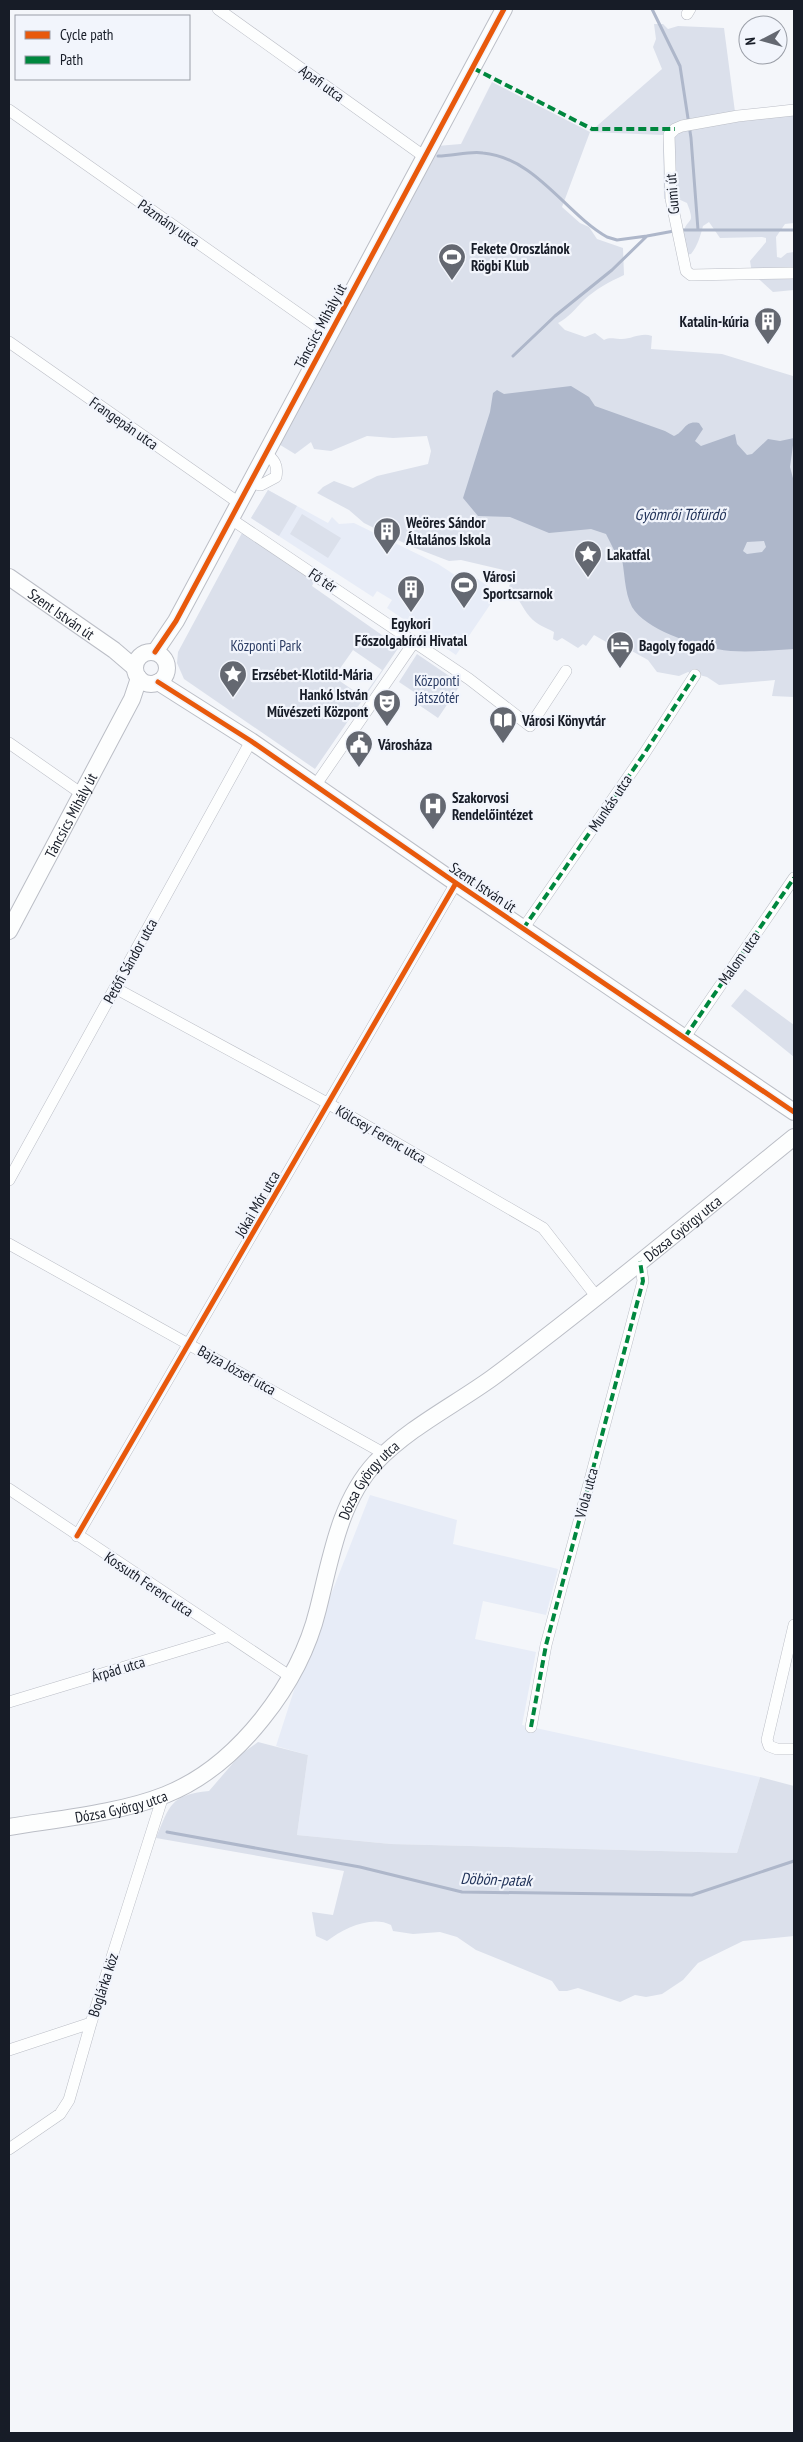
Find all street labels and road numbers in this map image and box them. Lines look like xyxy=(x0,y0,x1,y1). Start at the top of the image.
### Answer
street label: Apafi utca xyxy=(296,60,348,106)
street label: Gumi út xyxy=(661,173,683,215)
street label: Pázmány utca xyxy=(135,195,203,251)
street label: Táncsics Mihály út xyxy=(290,280,350,372)
street label: Frangepán utca xyxy=(86,392,162,454)
street label: Fő tér xyxy=(305,564,342,597)
street label: Szent István út xyxy=(25,584,98,643)
street label: Táncsics Mihály út xyxy=(40,769,101,861)
street label: Munkás utca xyxy=(584,771,636,835)
street label: Szent István út xyxy=(446,858,520,916)
street label: Petőfi Sándor utca xyxy=(99,915,161,1007)
street label: Malom utca xyxy=(714,928,764,988)
street label: Kölcsey Ferenc utca xyxy=(333,1101,429,1167)
street label: Jókai Mór utca xyxy=(230,1167,284,1241)
street label: Dózsa György utca xyxy=(640,1191,725,1265)
street label: Bajza József utca xyxy=(195,1341,279,1399)
street label: Dózsa György utca xyxy=(333,1436,403,1522)
street label: Viola utca xyxy=(570,1466,602,1521)
street label: Kossuth Ferenc utca xyxy=(101,1547,197,1621)
street label: Árpád utca xyxy=(89,1652,147,1686)
street label: Dózsa György utca xyxy=(73,1786,170,1826)
street label: Boglárka köz xyxy=(84,1951,122,2019)

